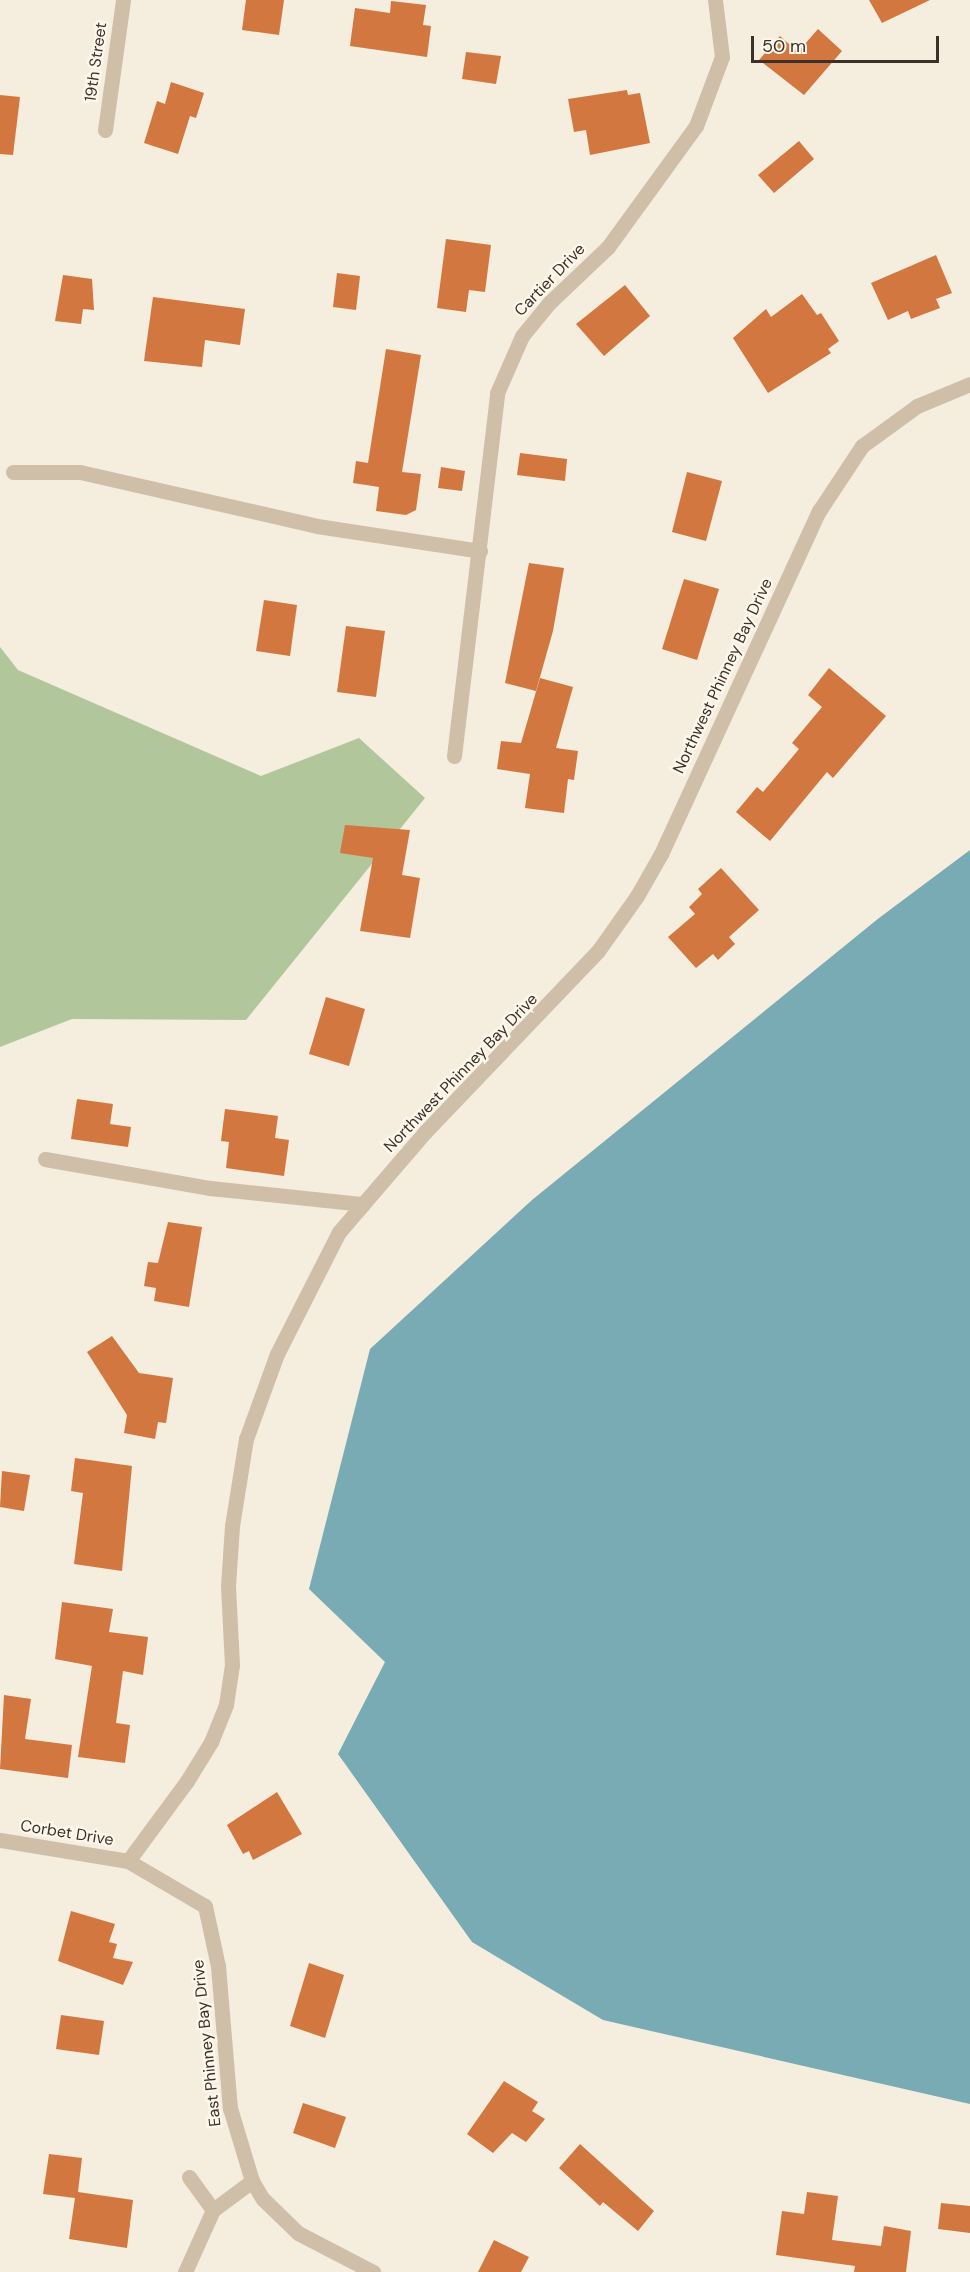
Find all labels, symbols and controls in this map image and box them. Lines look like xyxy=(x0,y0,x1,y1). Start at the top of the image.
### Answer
street label: 19th Street xyxy=(81,21,111,103)
scale bar xyxy=(754,24,942,62)
text: 50 m xyxy=(762,34,806,58)
street label: Cartier Drive xyxy=(511,240,589,320)
street label: Northwest Phinney Bay Drive xyxy=(669,575,777,777)
street label: Northwest Phinney Bay Drive xyxy=(380,990,542,1156)
street label: Corbet Drive xyxy=(19,1816,115,1850)
street label: East Phinney Bay Drive xyxy=(189,1959,225,2127)

